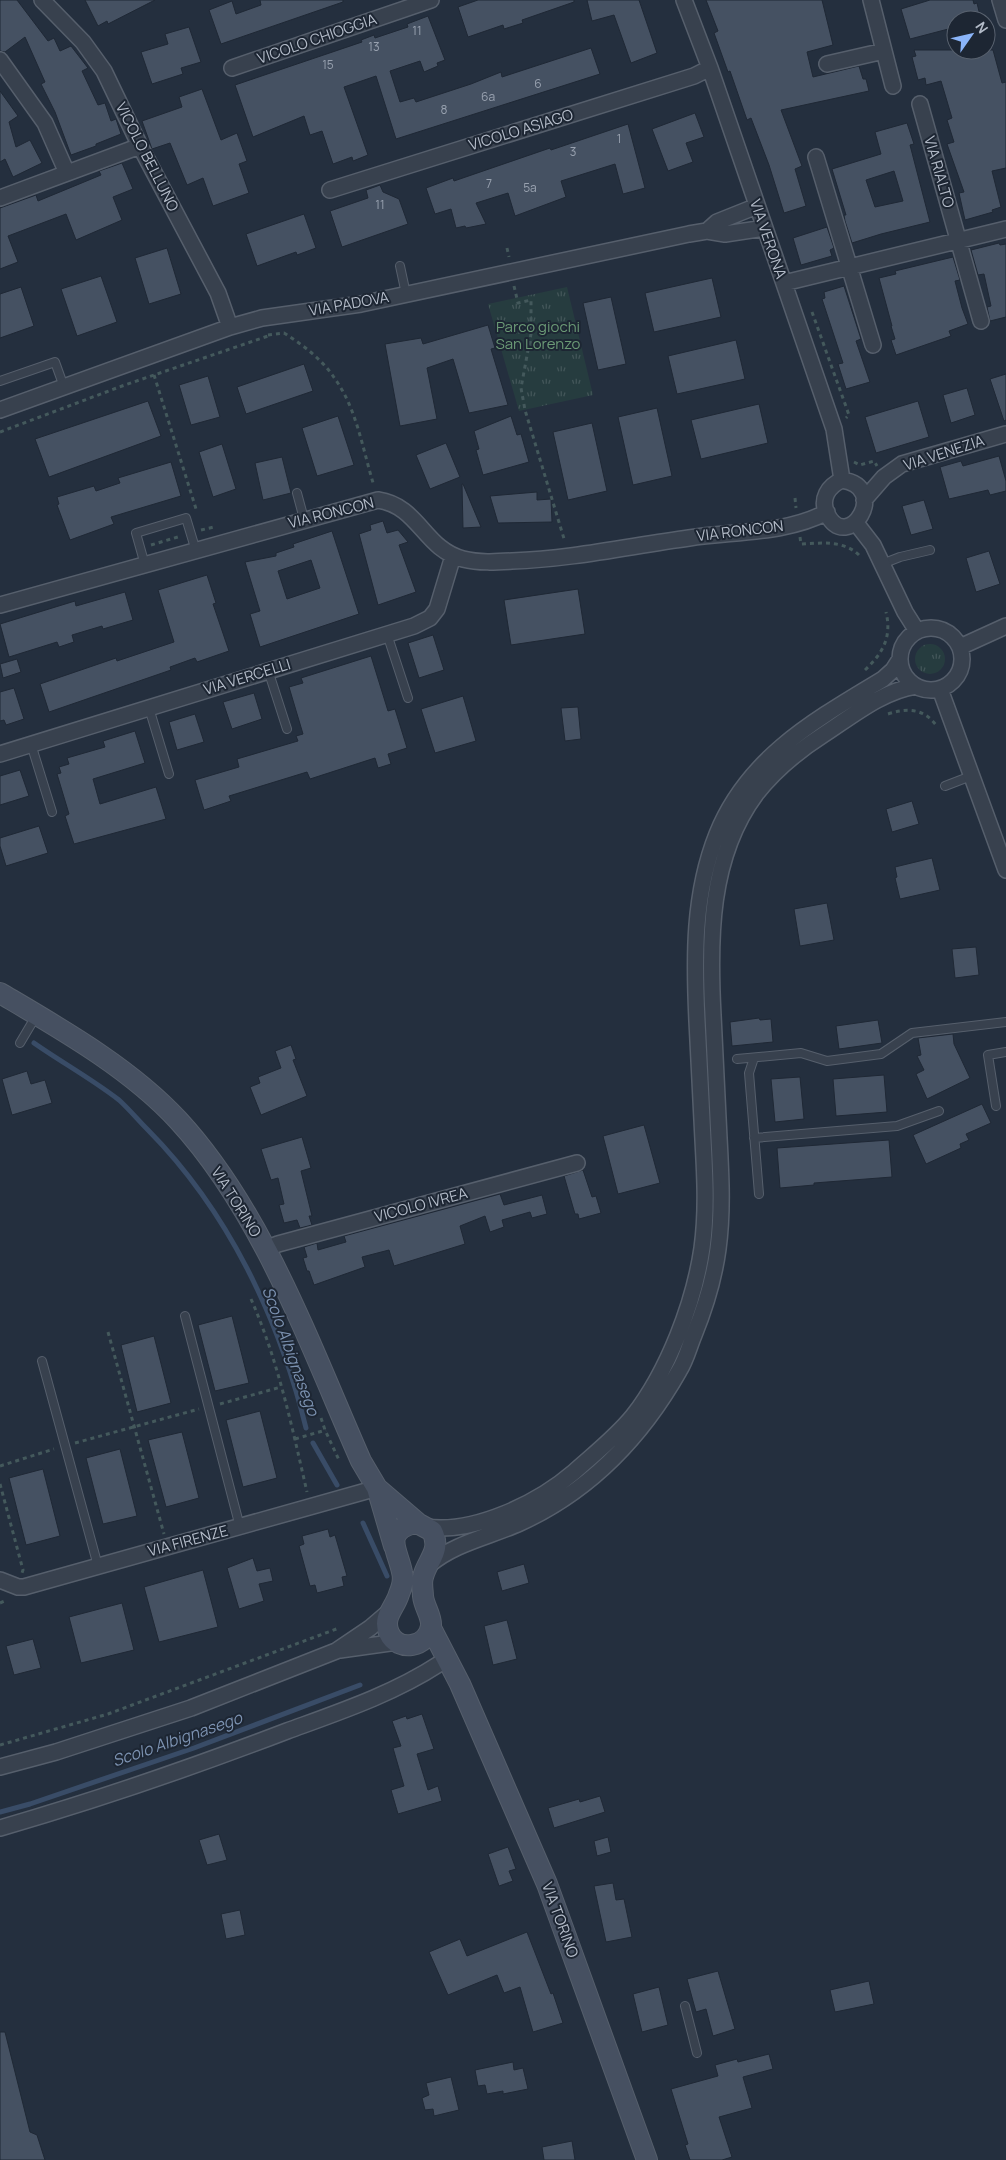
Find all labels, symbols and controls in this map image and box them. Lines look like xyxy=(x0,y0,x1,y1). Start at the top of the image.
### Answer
street label: VICOLO CHIOGGIA xyxy=(254,8,380,69)
north arrow xyxy=(946,10,996,60)
text: N xyxy=(972,18,993,37)
house number: 11 xyxy=(412,22,422,39)
house number: 13 xyxy=(368,38,380,55)
house number: 15 xyxy=(322,56,334,73)
house number: 6 xyxy=(534,75,542,92)
house number: 6a xyxy=(481,88,495,105)
street label: VICOLO BELLUNO xyxy=(111,99,184,215)
house number: 8 xyxy=(441,101,448,118)
street label: VICOLO ASIAGO xyxy=(466,104,576,155)
house number: 1 xyxy=(617,130,621,147)
street label: VIA RIALTO xyxy=(919,134,960,210)
house number: 3 xyxy=(570,143,576,160)
house number: 7 xyxy=(486,175,492,192)
house number: 5a xyxy=(523,179,537,196)
house number: 11 xyxy=(375,196,385,213)
street label: VIA VERONA xyxy=(745,196,792,282)
street label: VIA PADOVA xyxy=(307,286,391,321)
park label: Parco giochi San Lorenzo xyxy=(496,316,581,354)
street label: VIA VENEZIA xyxy=(901,429,987,475)
street label: VIA RONCON xyxy=(286,492,376,533)
street label: VIA RONCON xyxy=(695,515,785,546)
street label: VIA VERCELLI xyxy=(201,653,293,700)
street label: VIA TORINO xyxy=(207,1163,266,1241)
street label: VICOLO IVREA xyxy=(372,1182,470,1227)
water label: Scolo Albignasego xyxy=(257,1283,325,1420)
street label: VIA FIRENZE xyxy=(145,1520,230,1561)
water label: Scolo Albignasego xyxy=(109,1706,246,1772)
street label: VIA TORINO xyxy=(537,1879,584,1961)

